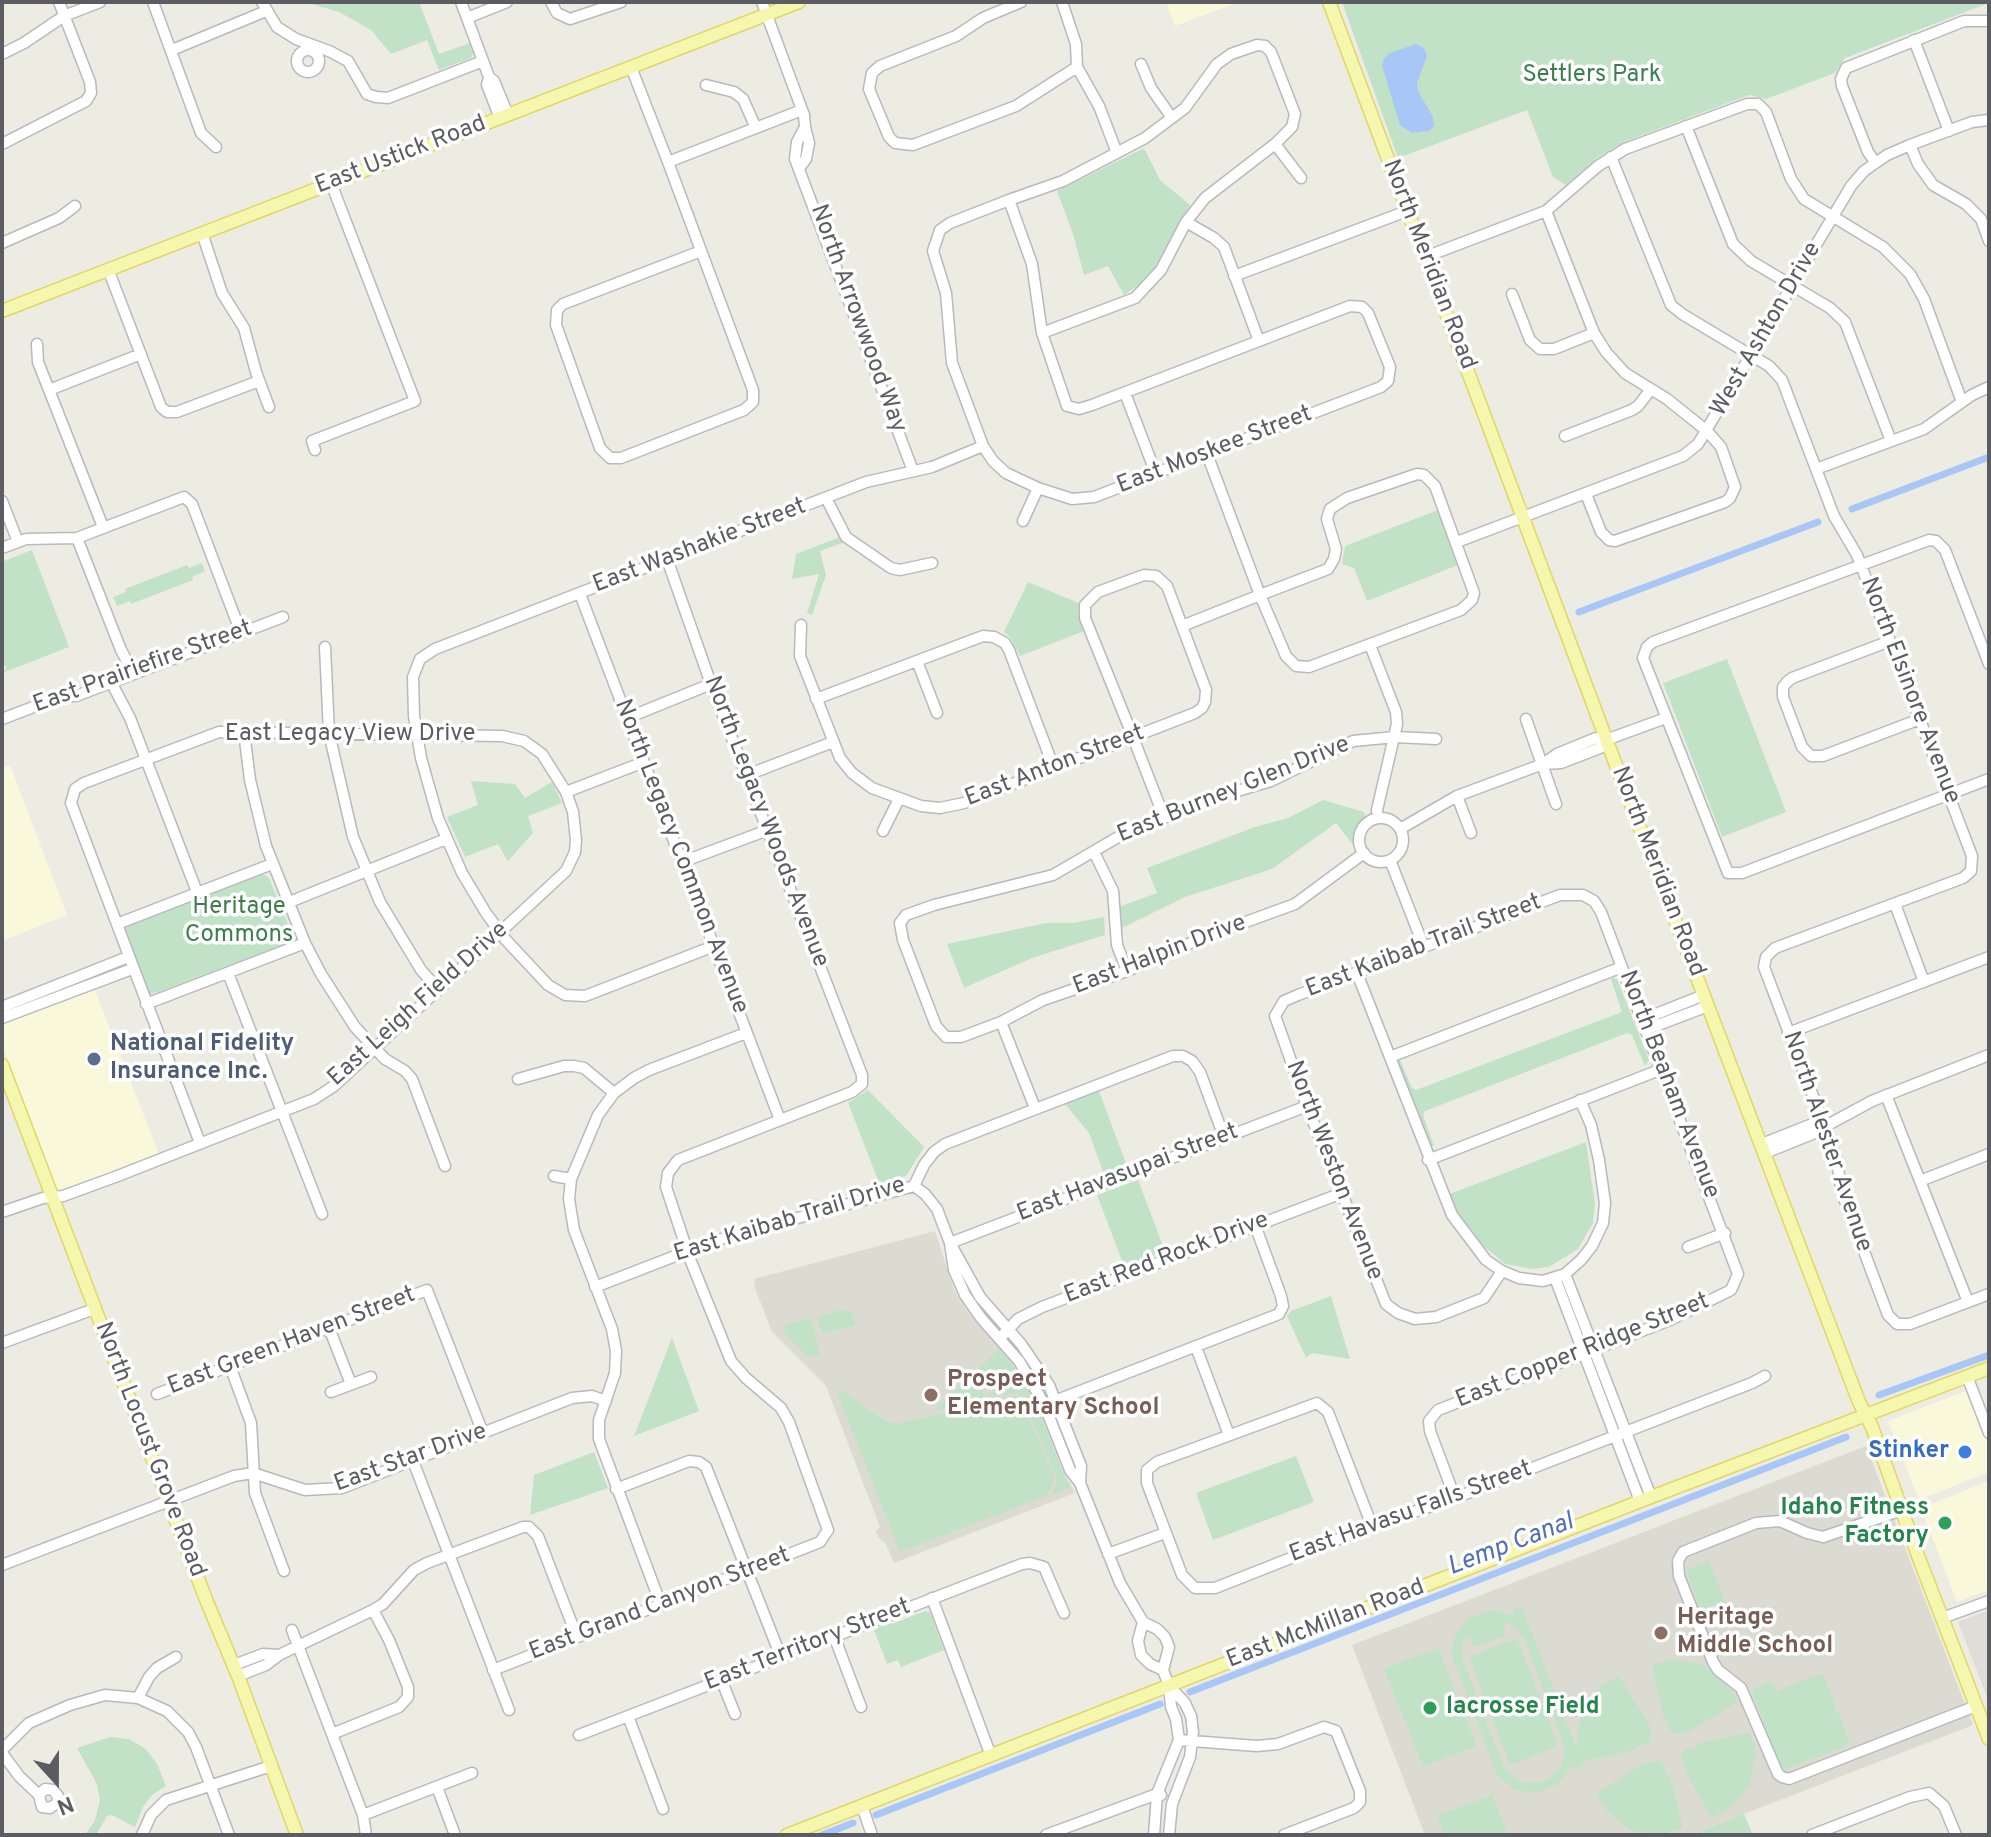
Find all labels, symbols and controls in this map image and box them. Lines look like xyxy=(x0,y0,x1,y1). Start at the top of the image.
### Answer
park label: Settlers Park xyxy=(1523,62,1661,90)
street label: East Ustick Road xyxy=(312,110,490,202)
street label: North Meridian Road xyxy=(1375,156,1481,374)
street label: North Arrowwood Way xyxy=(802,201,912,437)
street label: West Ashton Drive xyxy=(1705,238,1829,422)
street label: East Moskee Street xyxy=(1114,401,1316,501)
street label: East Washakie Street xyxy=(589,493,811,601)
street label: North Elsinore Avenue xyxy=(1852,574,1966,808)
street label: East Prairiefire Street xyxy=(30,615,256,721)
street label: North Legacy Woods Avenue xyxy=(696,672,834,972)
street label: North Legacy Common Avenue xyxy=(607,696,753,1018)
street label: East Anton Street xyxy=(961,720,1149,814)
street label: East Legacy View Drive xyxy=(225,721,475,749)
street label: East Burney Glen Drive xyxy=(1114,731,1354,851)
street label: North Meridian Road xyxy=(1604,763,1710,981)
street label: East Kaibab Trail Street xyxy=(1302,889,1546,1005)
park label: Heritage Commons xyxy=(185,894,293,950)
street label: East Halpin Drive xyxy=(1069,910,1251,1002)
street label: East Leigh Field Drive xyxy=(323,917,515,1093)
street label: North Beaham Avenue xyxy=(1611,967,1725,1203)
street label: North Alester Avenue xyxy=(1775,1028,1877,1256)
place label: National Fidelity Insurance Inc. xyxy=(110,1031,294,1087)
marker: National Fidelity Insurance Inc. xyxy=(85,1050,103,1068)
street label: North Weston Avenue xyxy=(1278,1057,1388,1285)
street label: East Havasupai Street xyxy=(1013,1118,1243,1230)
street label: East Kaibab Trail Drive xyxy=(671,1172,909,1270)
street label: East Red Rock Drive xyxy=(1061,1207,1273,1311)
street label: East Green Haven Street xyxy=(164,1281,420,1403)
street label: East Copper Ridge Street xyxy=(1452,1288,1714,1416)
street label: North Locust Grove Road xyxy=(87,1318,211,1582)
place label: Prospect Elementary School xyxy=(947,1367,1159,1423)
marker: Prospect Elementary School xyxy=(922,1386,940,1404)
street label: East Star Drive xyxy=(331,1418,491,1500)
place label: Stinker xyxy=(1868,1438,1949,1466)
marker: Stinker xyxy=(1956,1443,1974,1461)
street label: East Havasu Falls Street xyxy=(1286,1456,1536,1570)
place label: Idaho Fitness Factory xyxy=(1781,1495,1929,1551)
water label: Lemp Canal xyxy=(1443,1508,1579,1584)
marker: Idaho Fitness Factory xyxy=(1936,1514,1954,1532)
street label: East Grand Canyon Street xyxy=(526,1542,794,1668)
street label: East McMillan Road xyxy=(1223,1574,1429,1676)
street label: East Territory Street xyxy=(701,1593,915,1699)
place label: Heritage Middle School xyxy=(1677,1605,1833,1661)
marker: Heritage Middle School xyxy=(1652,1624,1670,1642)
place label: lacrosse Field xyxy=(1446,1694,1600,1722)
marker: lacrosse Field xyxy=(1421,1699,1439,1717)
north arrow xyxy=(16,1741,96,1821)
text: N xyxy=(53,1788,77,1819)

